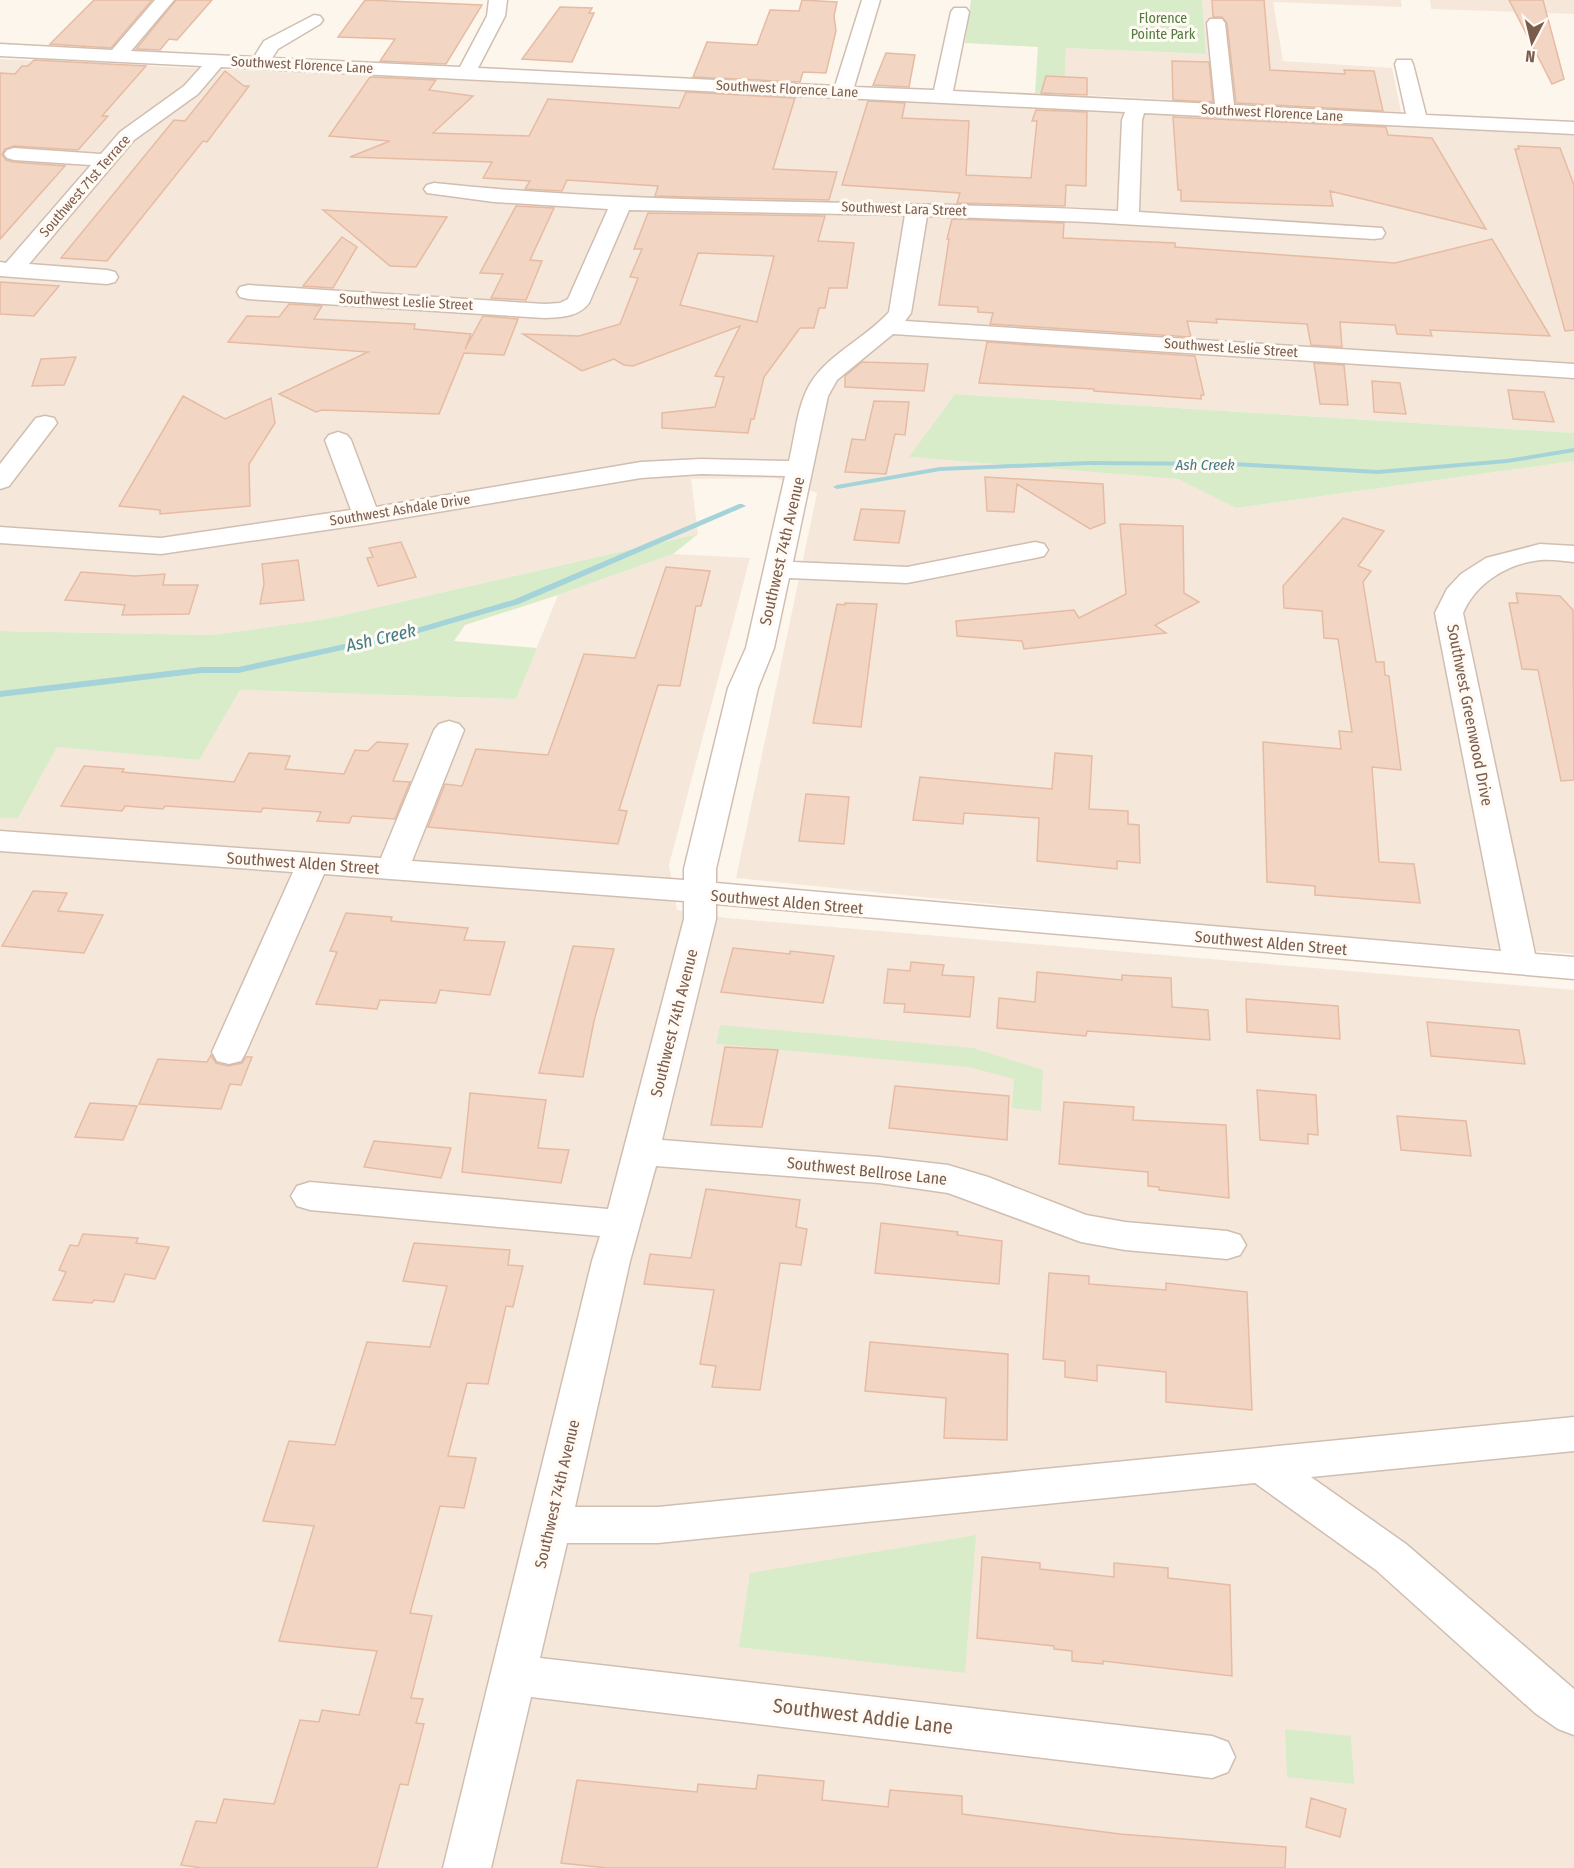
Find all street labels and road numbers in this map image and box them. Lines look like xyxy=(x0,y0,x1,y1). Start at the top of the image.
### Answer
street label: Southwest Florence Lane xyxy=(230,53,374,77)
street label: Southwest Florence Lane xyxy=(715,77,859,101)
street label: Southwest Florence Lane xyxy=(1200,101,1344,125)
street label: Southwest 71st Terrace xyxy=(36,131,134,241)
street label: Southwest Lara Street xyxy=(841,198,967,220)
street label: Southwest Leslie Street xyxy=(339,290,474,314)
street label: Southwest Leslie Street xyxy=(1163,335,1299,361)
street label: Southwest 74th Avenue xyxy=(756,475,808,627)
street label: Southwest Ashdale Drive xyxy=(329,490,472,529)
street label: Southwest Greenwood Drive xyxy=(1443,623,1497,808)
street label: Southwest Alden Street xyxy=(226,848,381,878)
street label: Southwest Alden Street xyxy=(710,886,865,918)
street label: Southwest Alden Street xyxy=(1194,927,1349,959)
street label: Southwest 74th Avenue xyxy=(646,947,702,1099)
street label: Southwest Bellrose Lane xyxy=(786,1153,948,1189)
street label: Southwest 74th Avenue xyxy=(531,1418,583,1570)
street label: Southwest Addie Lane xyxy=(772,1693,954,1739)

